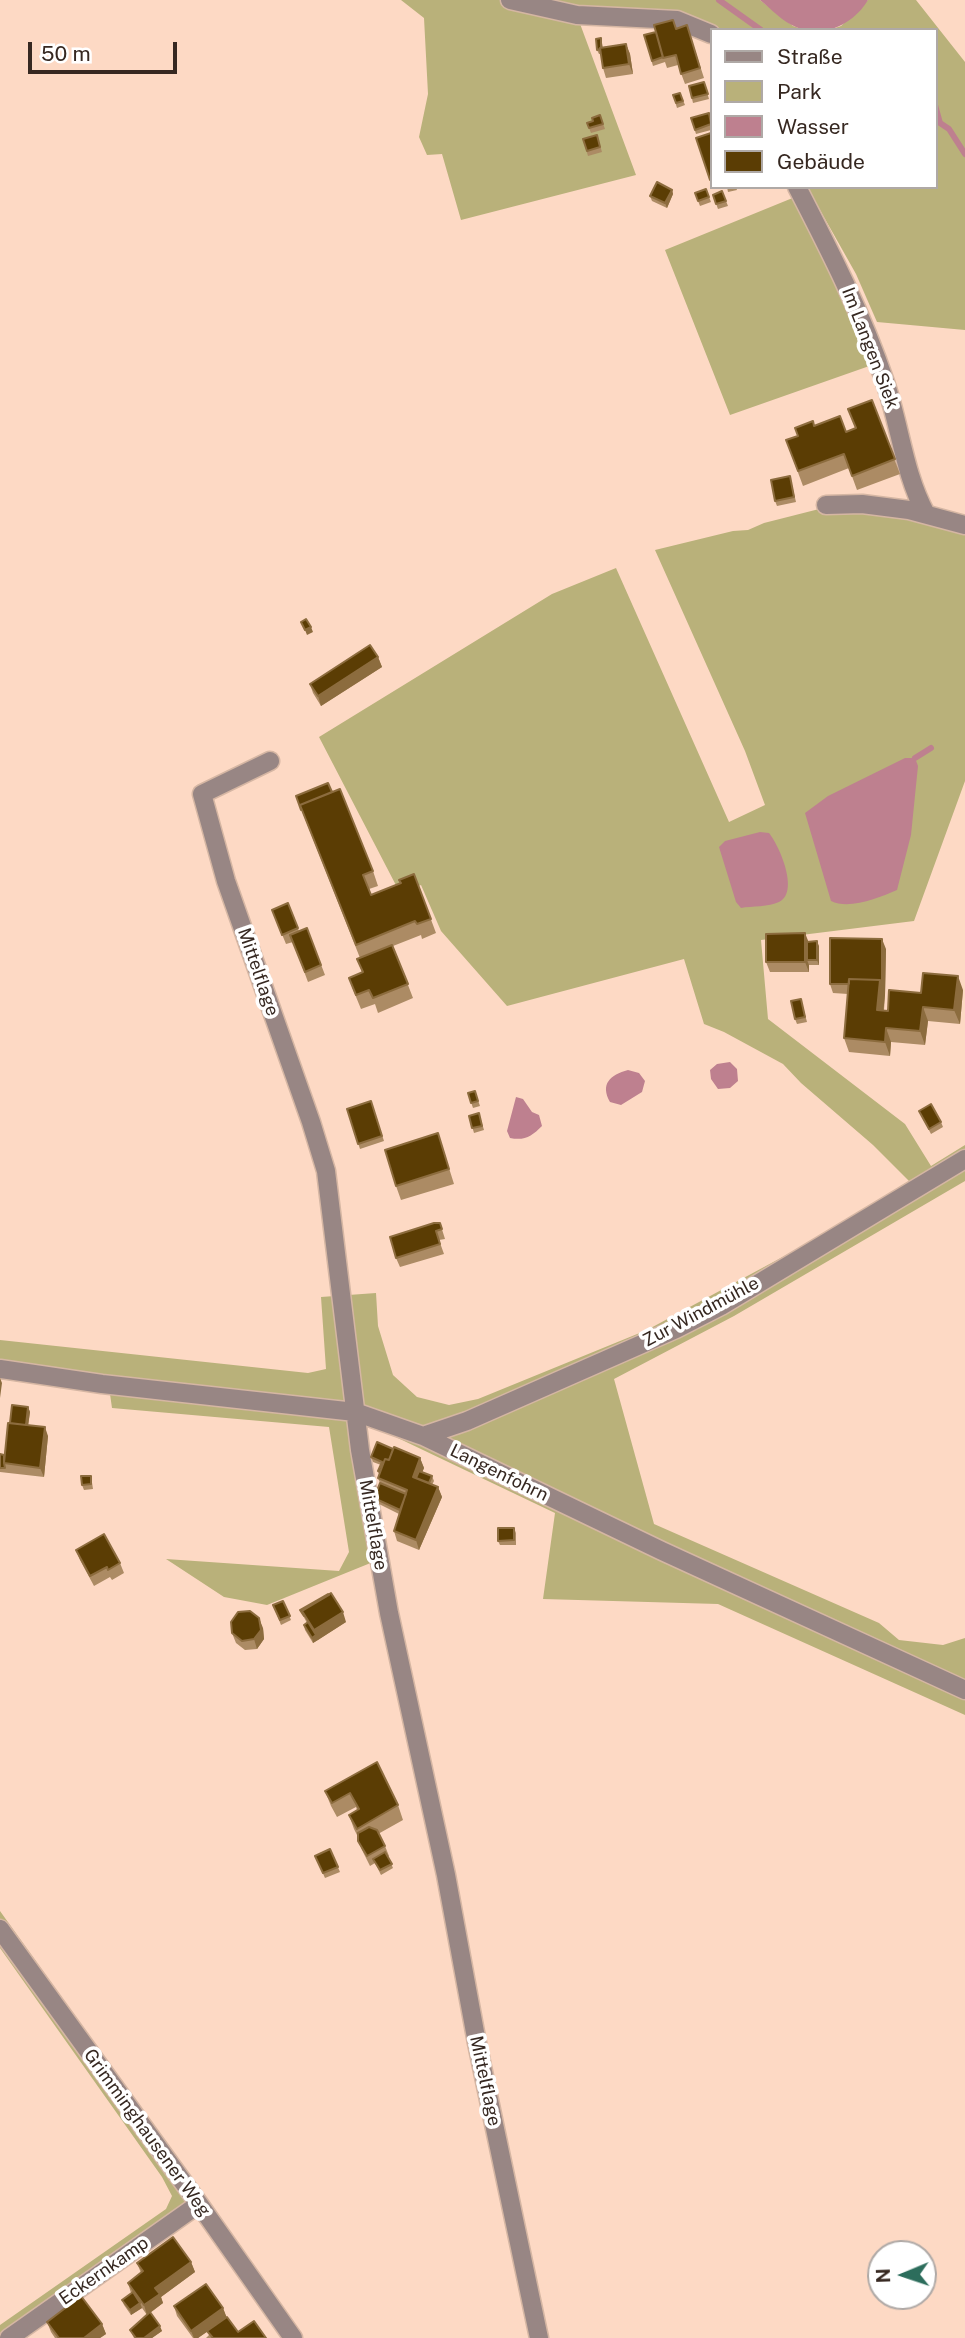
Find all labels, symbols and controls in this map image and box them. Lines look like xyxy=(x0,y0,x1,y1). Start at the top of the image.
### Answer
scale bar xyxy=(32,28,180,72)
legend xyxy=(710,28,937,189)
text: 50 m xyxy=(41,41,91,66)
text: Straße xyxy=(777,44,843,69)
text: Park xyxy=(777,79,822,104)
text: Wasser xyxy=(777,114,849,139)
text: Gebäude xyxy=(777,149,865,174)
street label: Im Langen Siek xyxy=(837,284,903,412)
street label: Mittelflage xyxy=(233,925,283,1019)
street label: Zur Windmühle xyxy=(639,1272,763,1352)
street label: Langenfohrn xyxy=(446,1440,552,1506)
street label: Mittelflage xyxy=(354,1478,392,1572)
street label: Mittelflage xyxy=(465,2034,505,2128)
street label: Grimminghausener Weg xyxy=(79,2045,215,2221)
street label: Eckernkamp xyxy=(55,2232,153,2310)
north arrow xyxy=(867,2240,937,2310)
text: N xyxy=(872,2268,894,2283)

